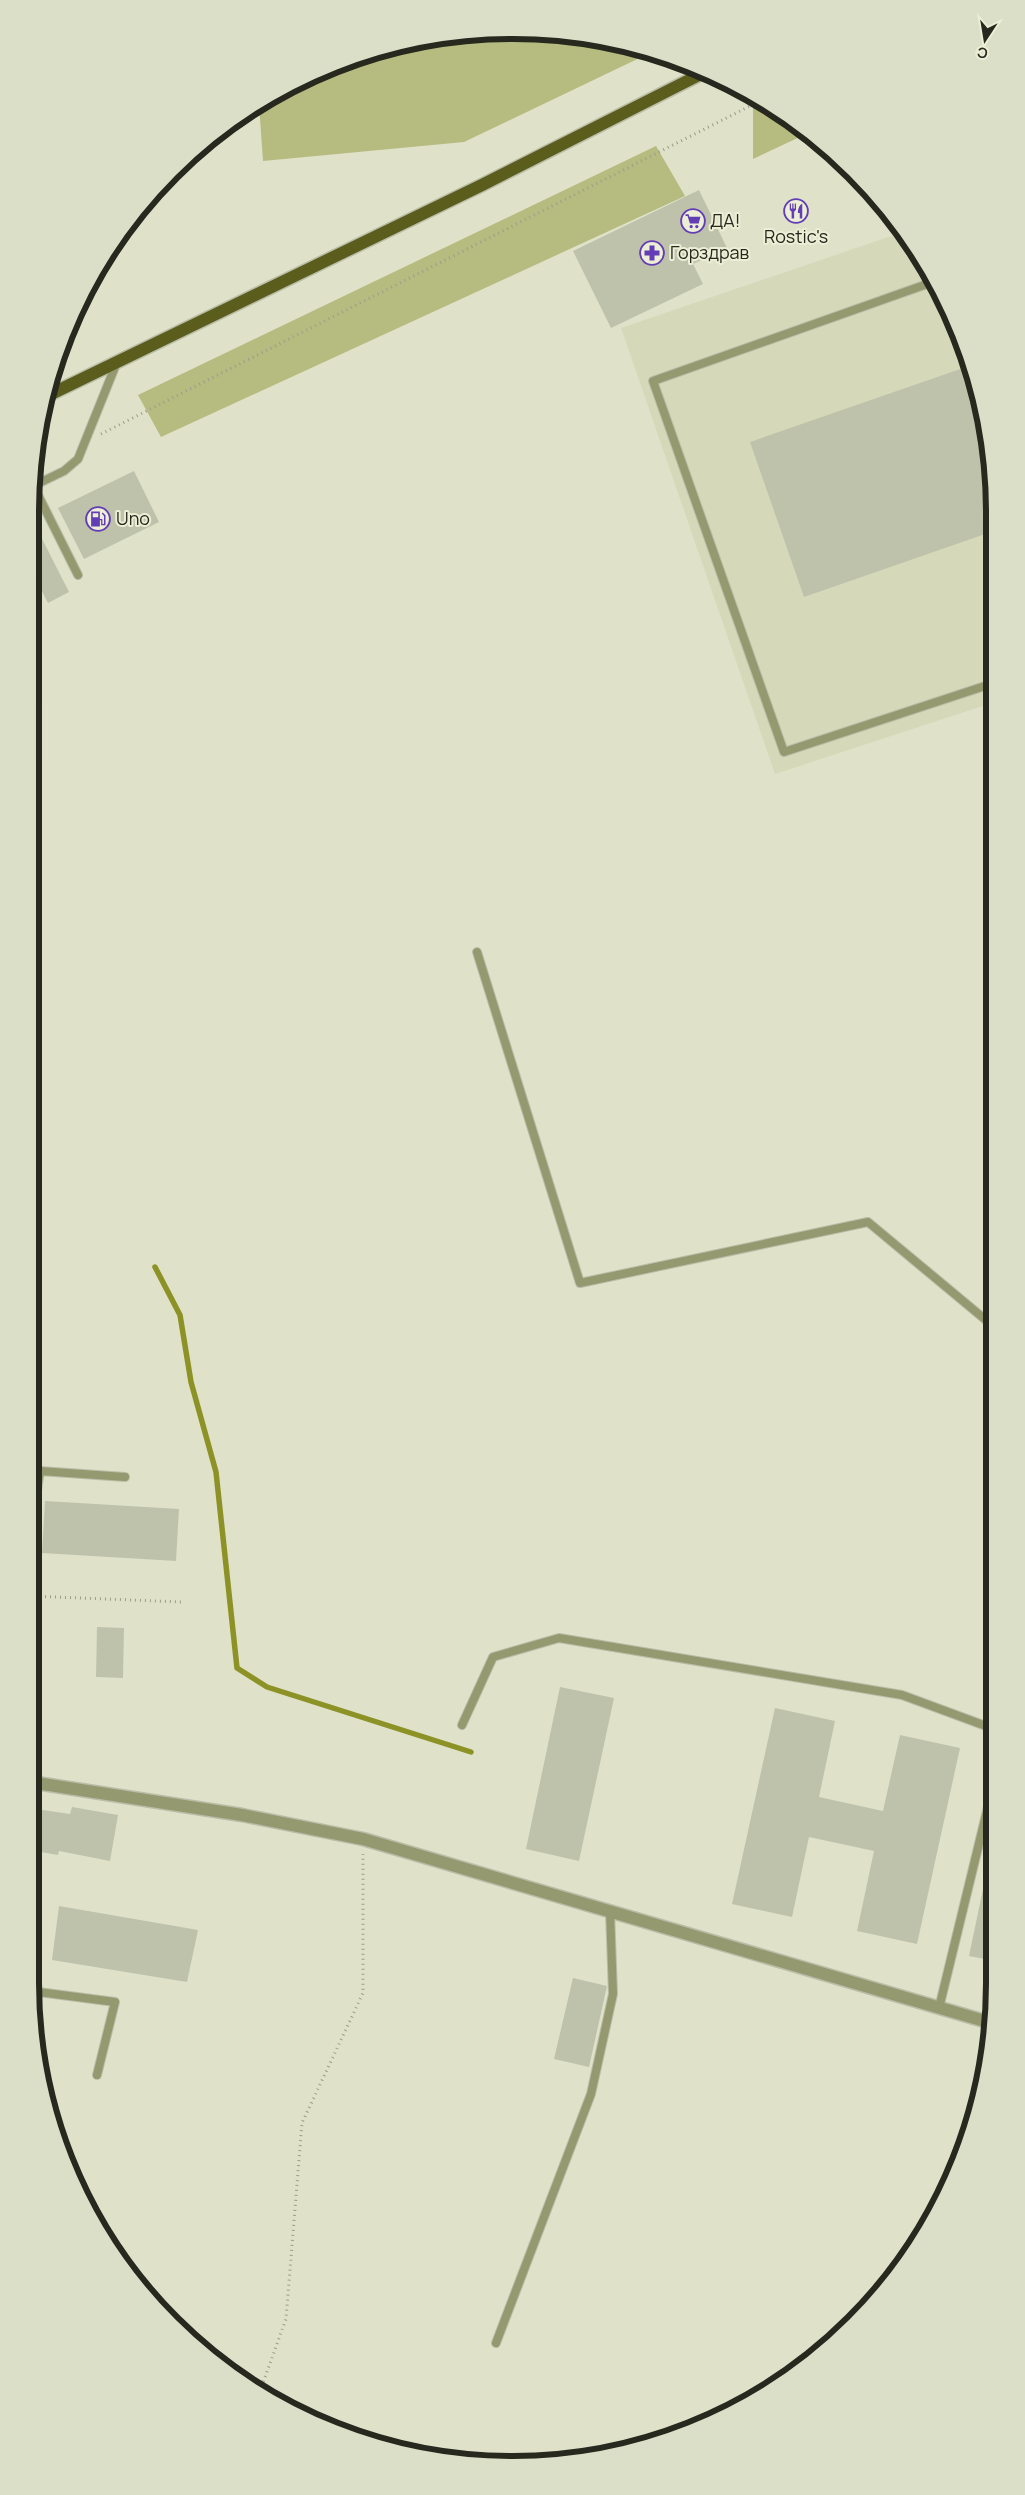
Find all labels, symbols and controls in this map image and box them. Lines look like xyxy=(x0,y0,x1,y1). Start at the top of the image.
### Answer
north arrow xyxy=(960,15,1010,65)
text: С xyxy=(975,43,989,64)
restaurant icon: Rostic's xyxy=(783,198,809,224)
supermarket icon: ДА! xyxy=(680,208,706,234)
place label: ДА! xyxy=(710,208,740,232)
place label: Rostic's xyxy=(764,224,828,248)
pharmacy icon: Горздрав xyxy=(639,240,665,266)
place label: Горздрав xyxy=(670,240,750,264)
fuel station icon: Uno xyxy=(85,506,111,532)
place label: Uno xyxy=(116,506,150,530)

